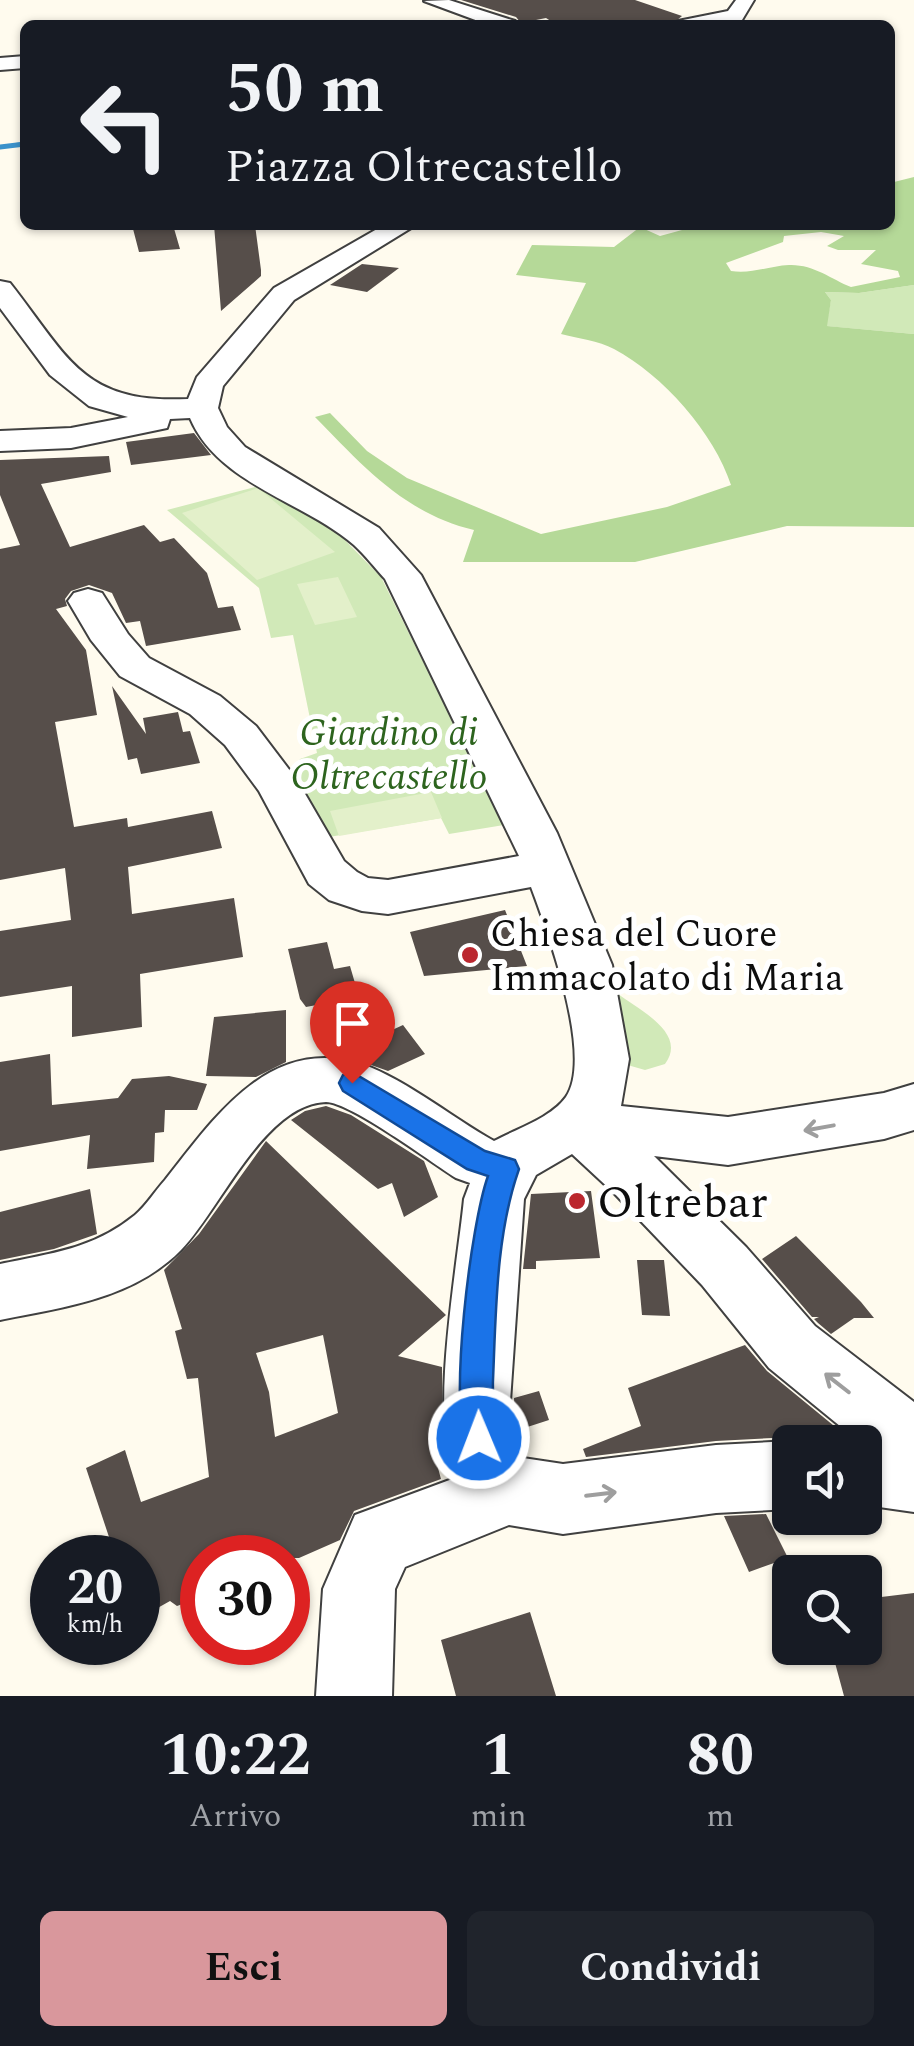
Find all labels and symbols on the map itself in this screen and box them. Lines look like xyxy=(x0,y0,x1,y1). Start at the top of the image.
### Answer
park label: Giardino di Oltrecastello xyxy=(290,705,488,807)
place label: Chiesa del Cuore Immacolato di Maria xyxy=(490,906,844,1008)
marker: Chiesa del Cuore Immacolato di Maria xyxy=(459,944,481,966)
pin xyxy=(310,981,395,1084)
one-way arrow xyxy=(803,1119,836,1138)
place label: Oltrebar xyxy=(597,1169,768,1238)
marker: Oltrebar xyxy=(566,1190,588,1212)
one-way arrow xyxy=(825,1373,851,1395)
position arrow xyxy=(427,1386,531,1490)
one-way arrow xyxy=(584,1484,616,1503)
speed limit sign: 30 xyxy=(180,1535,310,1665)

